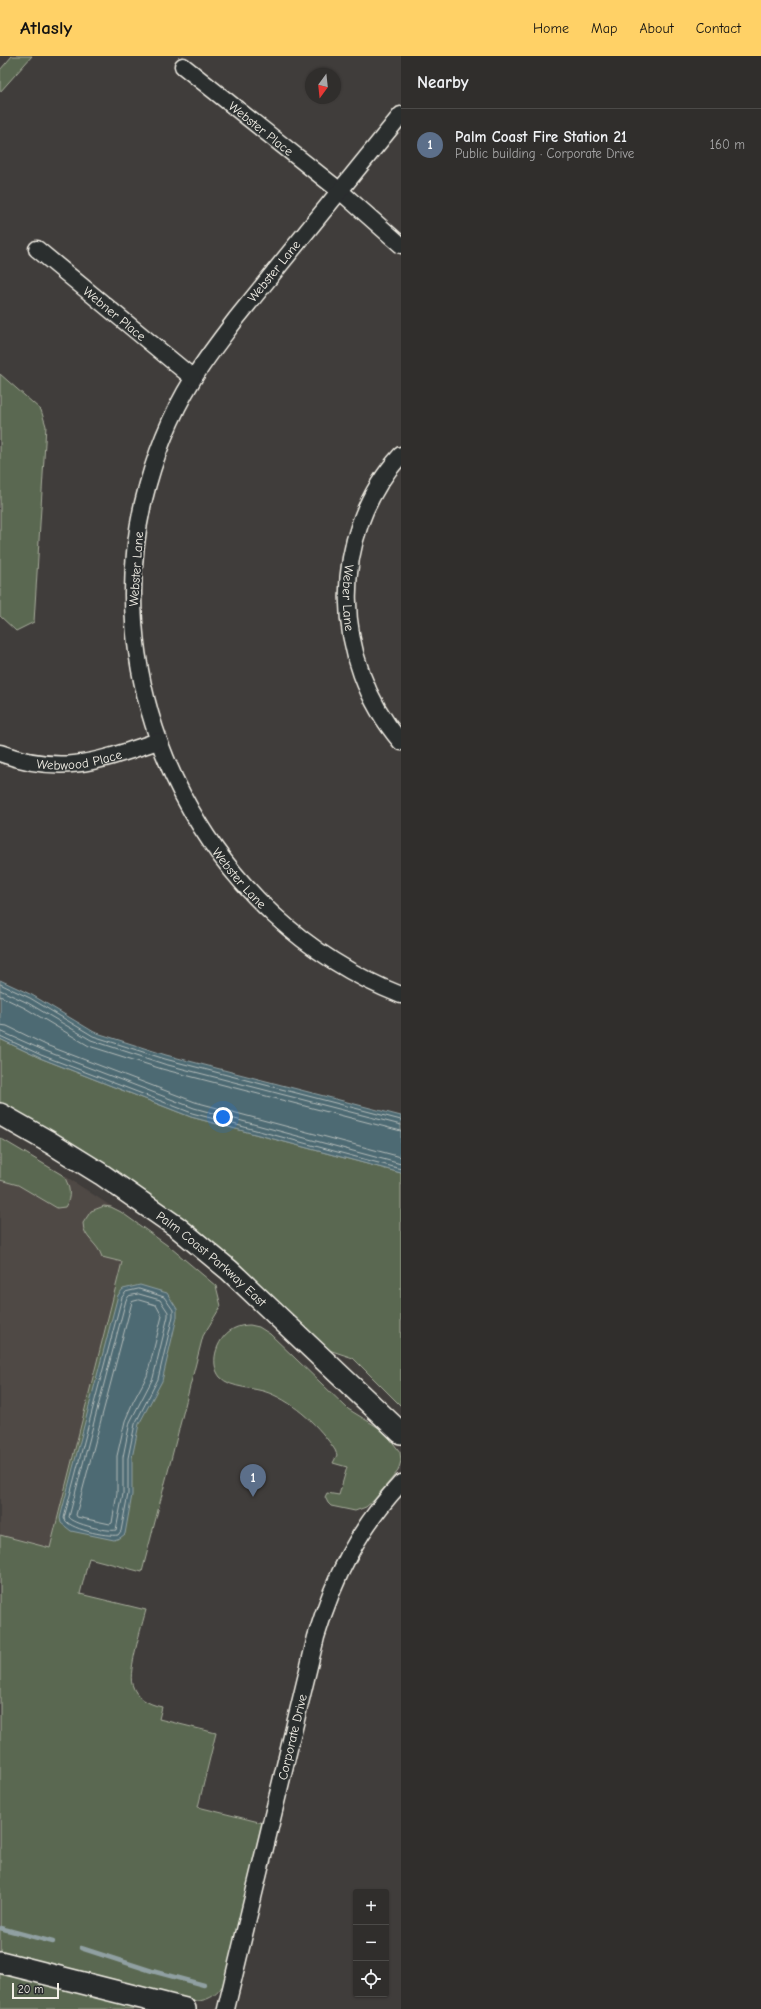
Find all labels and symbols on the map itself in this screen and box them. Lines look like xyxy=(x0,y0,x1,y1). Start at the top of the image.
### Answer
north arrow xyxy=(305,68,341,104)
street label: Webster Place xyxy=(226,98,297,159)
street label: Webster Lane xyxy=(245,237,304,305)
street label: Webner Place xyxy=(80,283,150,344)
street label: Webster Lane xyxy=(126,530,146,607)
street label: Weber Lane xyxy=(340,564,358,633)
street label: Webwood Place xyxy=(36,746,124,772)
street label: Webster Lane xyxy=(210,845,270,912)
your location xyxy=(213,1107,233,1127)
street label: Palm Coast Parkway East xyxy=(154,1208,271,1310)
pin: 1 xyxy=(240,1464,266,1497)
street label: Corporate Drive xyxy=(274,1692,310,1781)
scale bar xyxy=(12,1981,59,2000)

